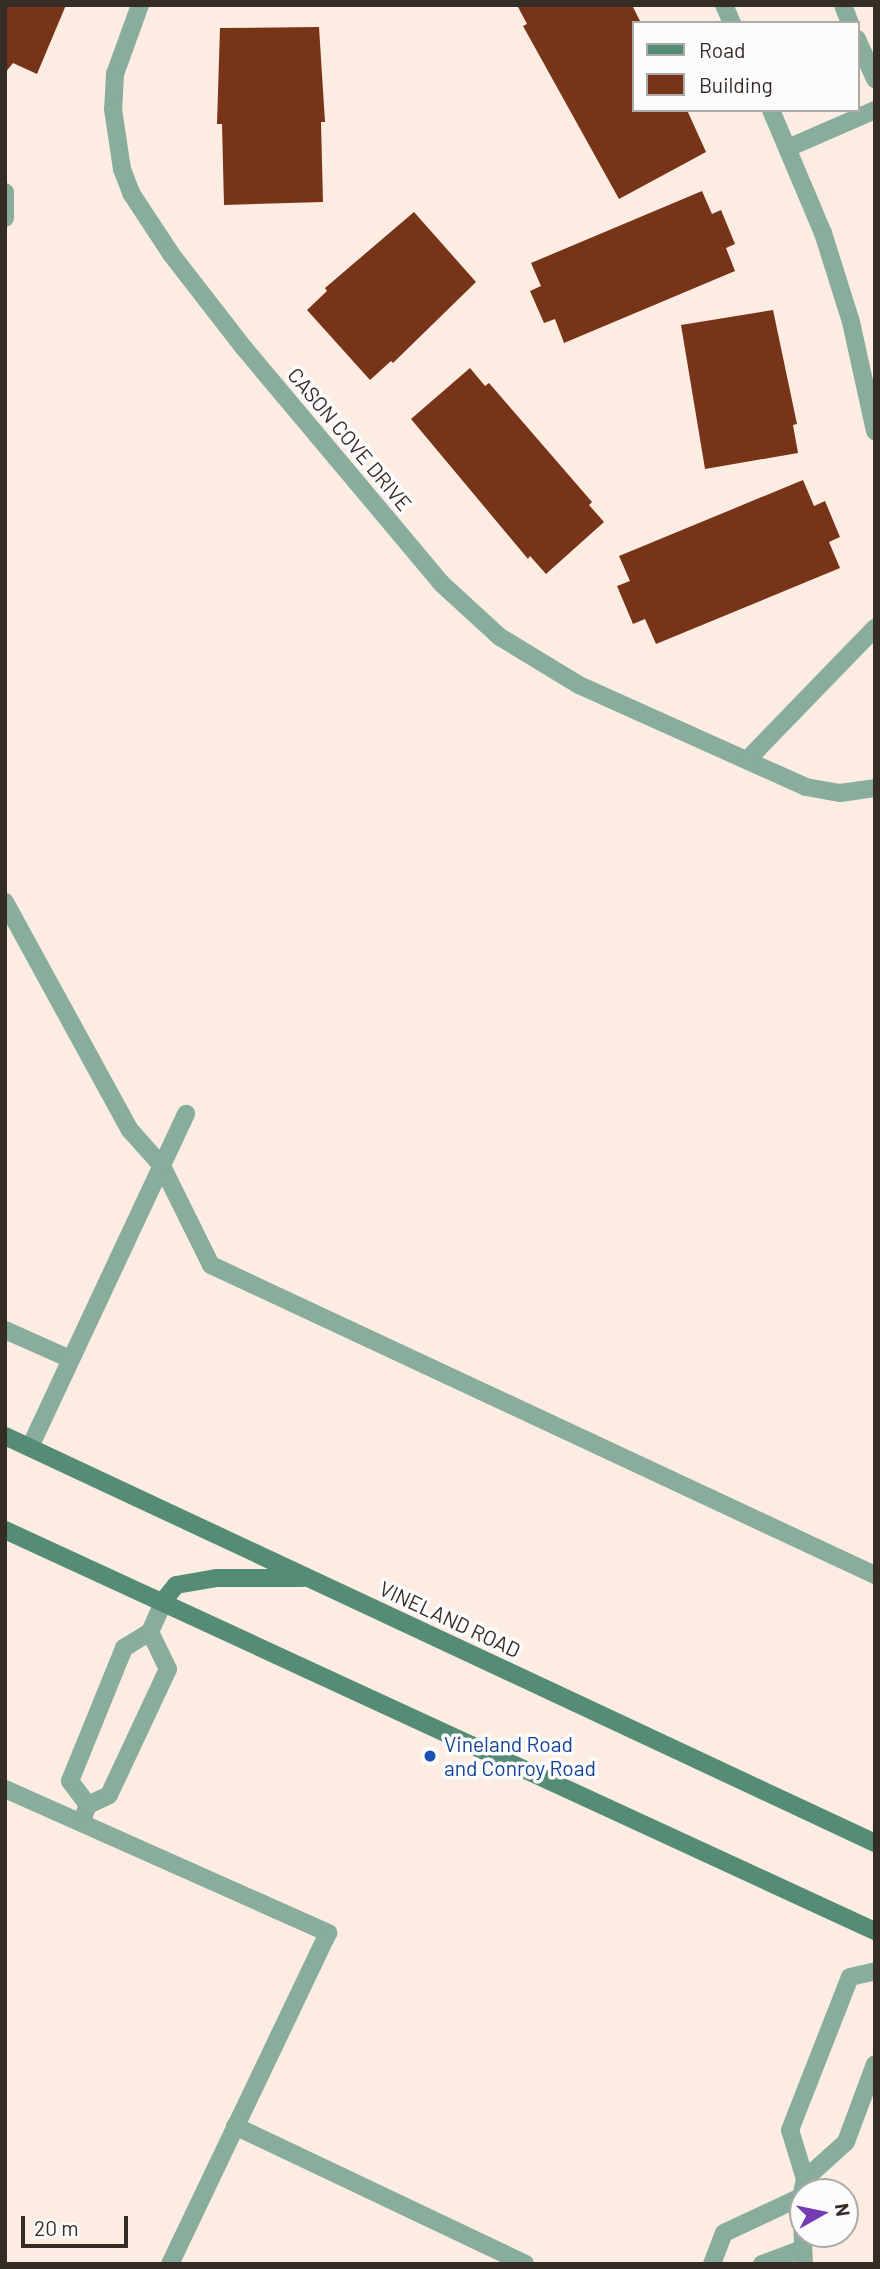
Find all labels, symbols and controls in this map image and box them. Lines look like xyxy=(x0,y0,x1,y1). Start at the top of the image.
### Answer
legend xyxy=(632,21,859,112)
text: Road xyxy=(699,37,745,62)
text: Building xyxy=(699,72,773,97)
street label: CASON COVE DRIVE xyxy=(283,362,417,516)
street label: VINELAND ROAD xyxy=(375,1575,525,1663)
place label: Vineland Road and Conroy Road xyxy=(444,1731,596,1781)
marker: Vineland Road and Conroy Road xyxy=(422,1748,438,1764)
north arrow xyxy=(789,2178,859,2248)
scale bar xyxy=(24,2202,131,2246)
text: N xyxy=(831,2202,856,2218)
text: 20 m xyxy=(34,2215,79,2240)

